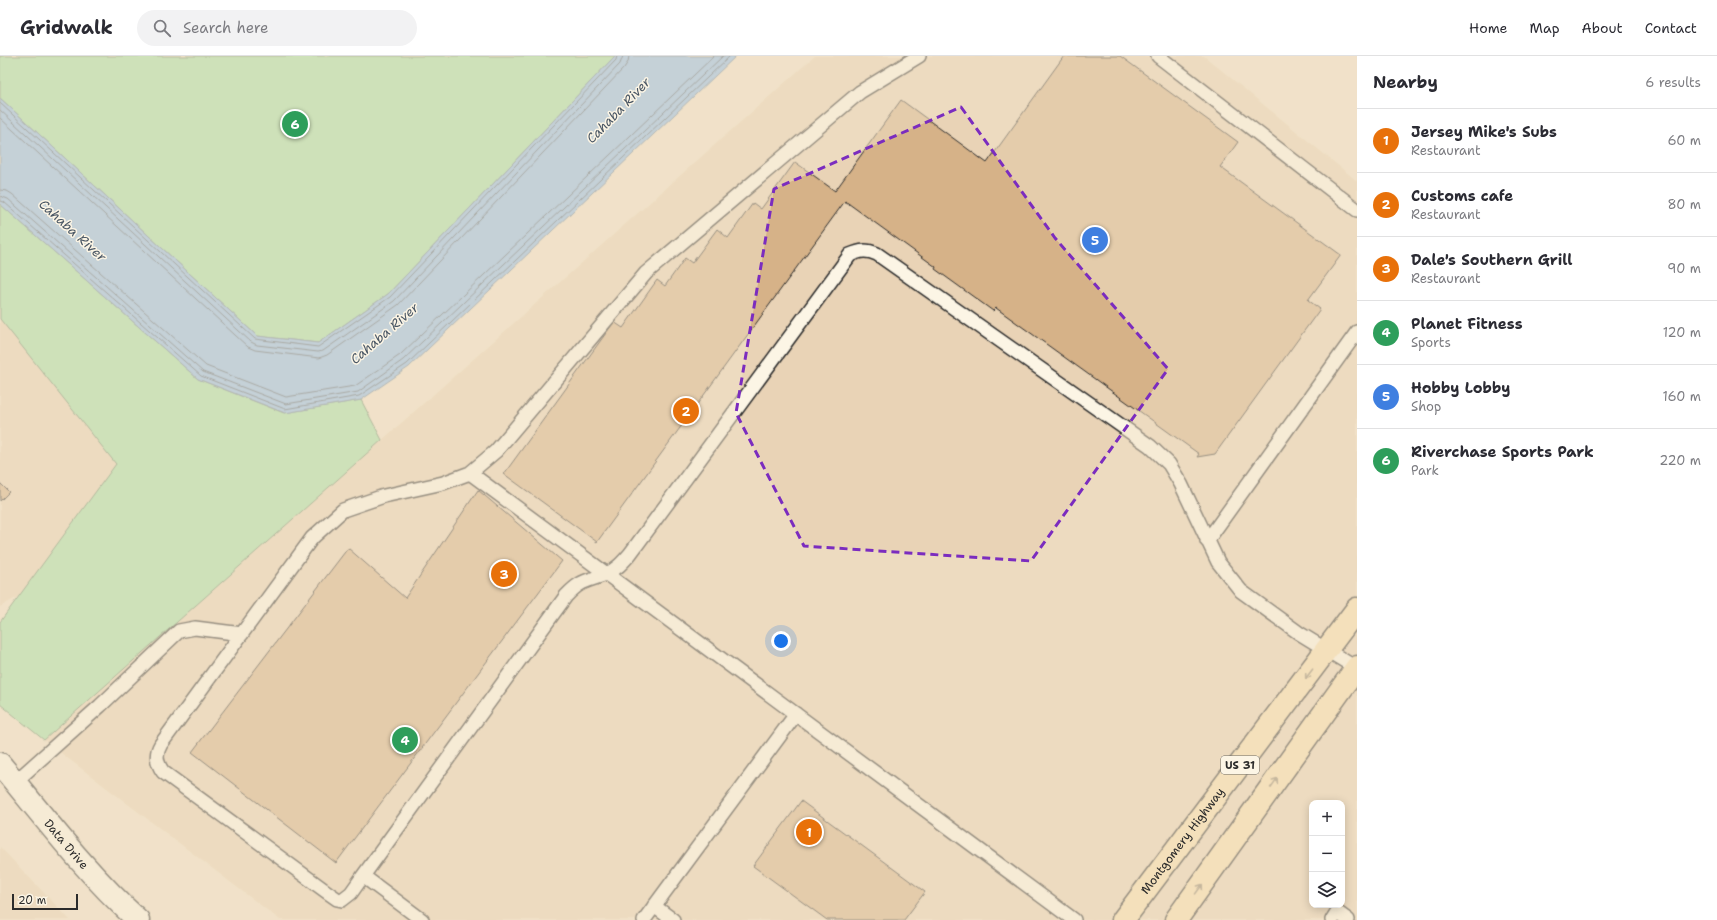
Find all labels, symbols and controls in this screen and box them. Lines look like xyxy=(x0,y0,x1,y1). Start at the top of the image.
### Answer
search box xyxy=(137,10,417,46)
text: Gridwalk xyxy=(20,15,113,40)
icon: search xyxy=(151,17,173,39)
text: Search here xyxy=(183,18,269,38)
text: Home xyxy=(1469,19,1508,37)
text: Map xyxy=(1530,19,1560,37)
text: About xyxy=(1582,19,1623,37)
text: Contact xyxy=(1645,19,1697,37)
text: Nearby xyxy=(1373,71,1438,93)
water label: Cahaba River xyxy=(583,73,655,147)
text: 6 results xyxy=(1645,74,1701,91)
pin: 6 xyxy=(282,109,308,139)
text: Jersey Mike's Subs xyxy=(1411,122,1557,142)
text: 1 xyxy=(1383,132,1389,149)
text: 60 m xyxy=(1668,132,1701,149)
text: Restaurant xyxy=(1411,142,1481,159)
text: Customs cafe xyxy=(1411,186,1513,206)
water label: Cahaba River xyxy=(35,196,111,266)
text: 2 xyxy=(1381,196,1391,213)
text: 80 m xyxy=(1667,196,1701,213)
text: Restaurant xyxy=(1411,206,1481,223)
pin: 5 xyxy=(1082,225,1108,255)
text: Dale's Southern Grill xyxy=(1411,250,1572,270)
text: 3 xyxy=(1381,260,1391,277)
text: 90 m xyxy=(1667,260,1701,277)
text: Restaurant xyxy=(1411,270,1481,287)
water label: Cahaba River xyxy=(347,299,423,368)
text: Planet Fitness xyxy=(1411,314,1523,334)
text: 4 xyxy=(1381,324,1391,341)
text: 120 m xyxy=(1663,324,1701,341)
text: Sports xyxy=(1411,334,1451,351)
text: Hobby Lobby xyxy=(1411,378,1510,398)
text: 5 xyxy=(1382,388,1390,405)
text: 160 m xyxy=(1663,388,1701,405)
pin: 2 xyxy=(673,396,699,426)
text: Shop xyxy=(1411,398,1441,415)
text: Riverchase Sports Park xyxy=(1411,442,1594,462)
text: 6 xyxy=(1381,452,1391,469)
text: 220 m xyxy=(1659,452,1701,469)
text: Park xyxy=(1411,462,1439,479)
pin: 3 xyxy=(491,559,517,589)
your location xyxy=(771,631,791,651)
one-way arrow xyxy=(1305,668,1313,679)
pin: 4 xyxy=(392,725,418,755)
road number: US 31 xyxy=(1221,756,1259,774)
one-way arrow xyxy=(1270,778,1278,789)
street label: Montgomery Highway xyxy=(1137,784,1228,897)
map controls xyxy=(1309,800,1345,908)
button: + xyxy=(1309,800,1345,836)
street label: Data Drive xyxy=(40,816,92,873)
pin: 1 xyxy=(796,817,822,847)
button: − xyxy=(1309,836,1345,872)
button: layers xyxy=(1309,872,1345,908)
one-way arrow xyxy=(1195,883,1203,894)
scale bar xyxy=(12,892,78,911)
text: 20 m xyxy=(18,893,46,908)

